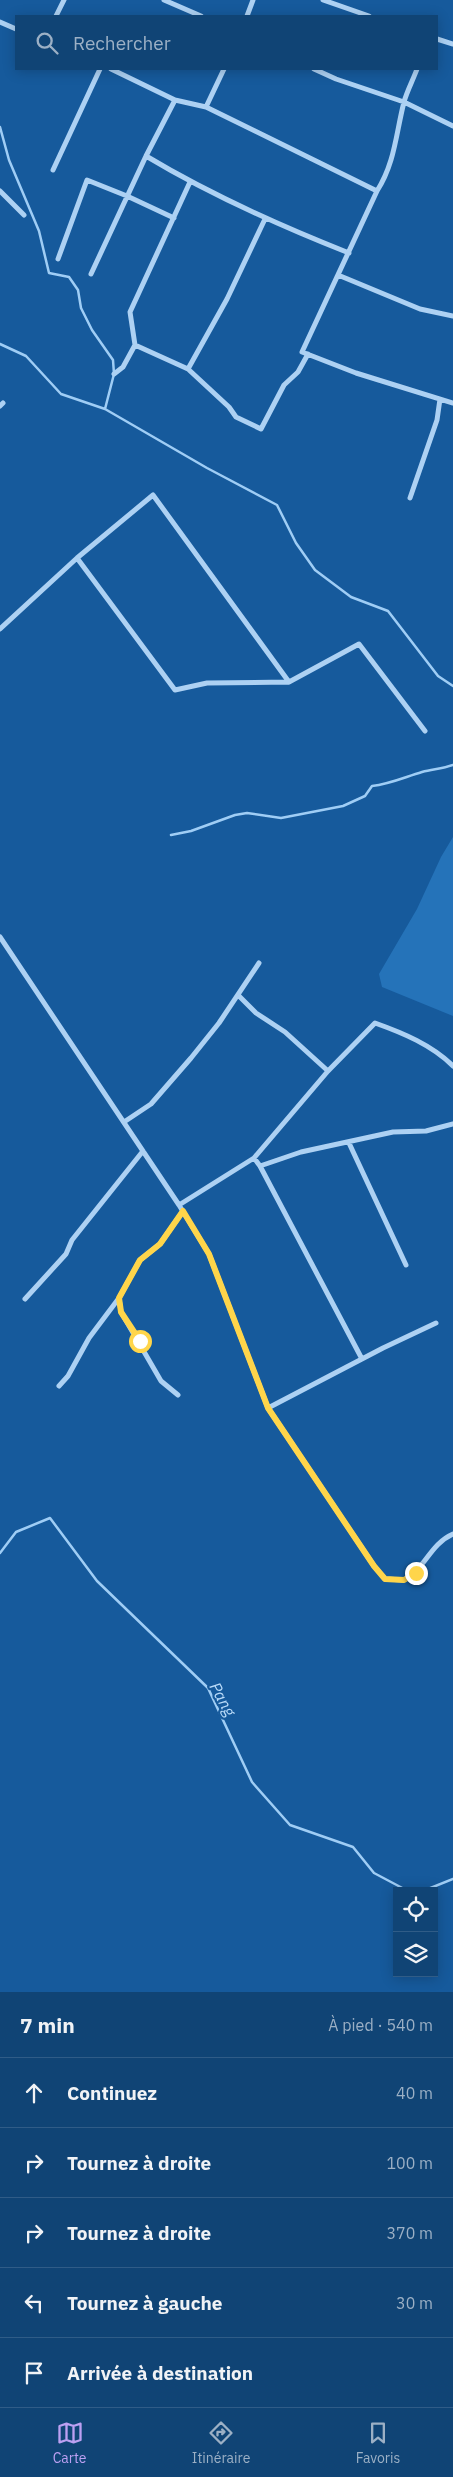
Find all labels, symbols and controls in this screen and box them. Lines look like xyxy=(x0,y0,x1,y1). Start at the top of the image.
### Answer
search box xyxy=(15,15,438,70)
icon: search xyxy=(33,29,61,57)
text: Rechercher xyxy=(73,31,171,55)
route start xyxy=(129,1330,152,1353)
route end xyxy=(405,1562,428,1585)
water label: Pang xyxy=(206,1679,241,1720)
map controls xyxy=(393,1887,438,1977)
button: locate xyxy=(393,1887,438,1932)
button: layers xyxy=(393,1932,438,1977)
text: 7 min xyxy=(20,2011,75,2039)
text: À pied · 540 m xyxy=(328,2015,433,2035)
icon: ahead xyxy=(20,2079,48,2107)
text: Continuez xyxy=(67,2081,157,2105)
text: 40 m xyxy=(396,2083,433,2103)
icon: right xyxy=(20,2149,48,2177)
text: Tournez à droite xyxy=(67,2151,211,2175)
text: 100 m xyxy=(386,2153,433,2173)
icon: right xyxy=(20,2219,48,2247)
text: Tournez à droite xyxy=(67,2221,211,2245)
text: 370 m xyxy=(386,2223,433,2243)
icon: left xyxy=(20,2289,48,2317)
text: Tournez à gauche xyxy=(67,2291,223,2315)
text: 30 m xyxy=(396,2293,433,2313)
icon: arrive xyxy=(20,2359,48,2387)
text: Arrivée à destination xyxy=(67,2361,253,2385)
tab: Carte xyxy=(53,2419,87,2467)
tab: Itinéraire xyxy=(192,2419,250,2467)
tab: Favoris xyxy=(356,2419,400,2467)

